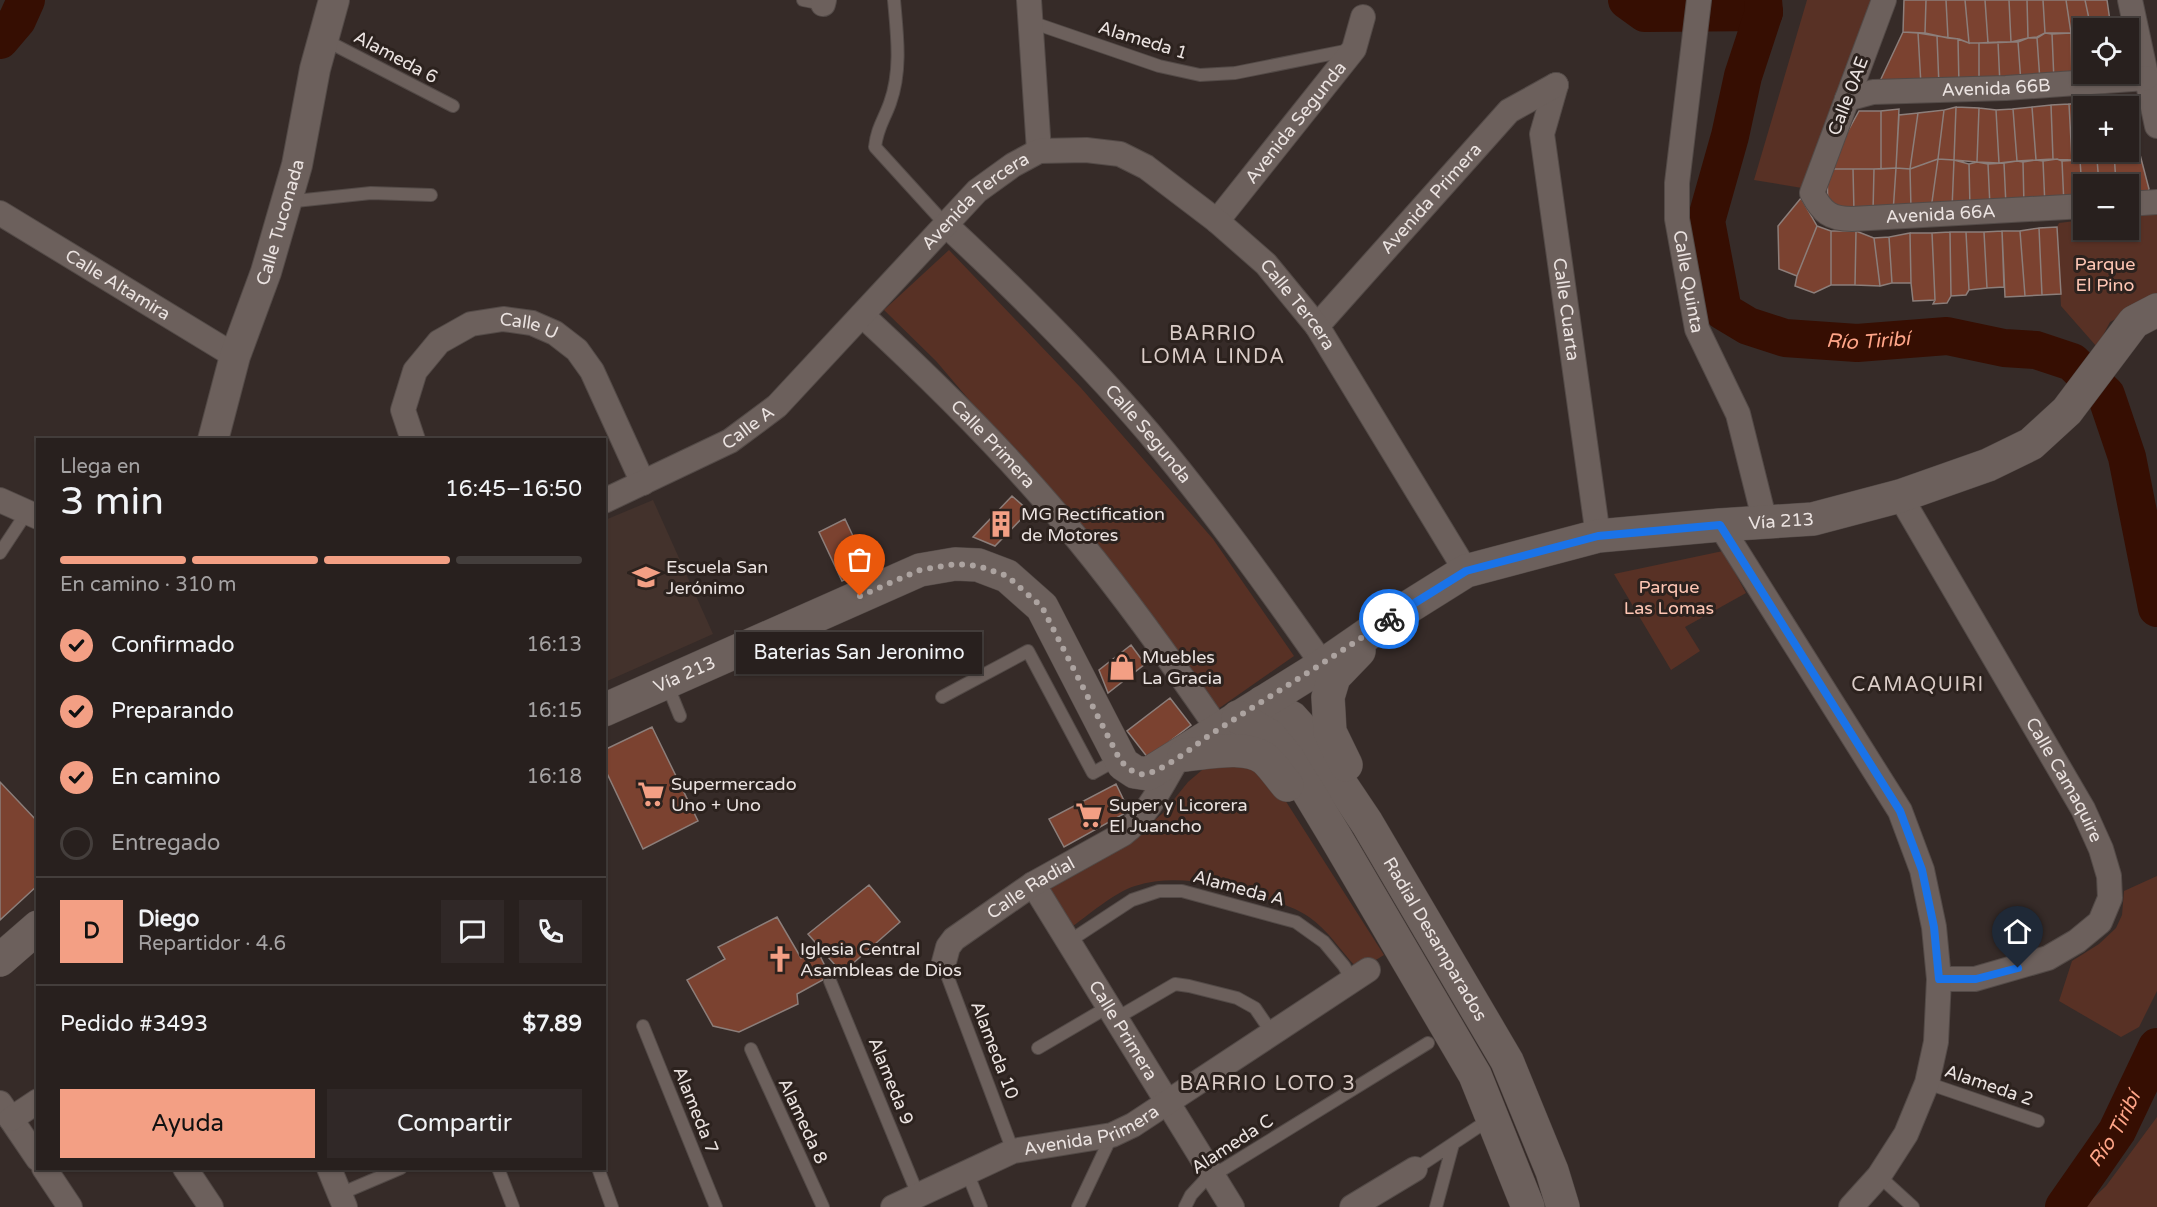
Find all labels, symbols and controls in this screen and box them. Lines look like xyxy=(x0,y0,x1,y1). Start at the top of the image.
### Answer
street label: Alameda 1 xyxy=(1096,16,1190,64)
map controls xyxy=(2073,18,2139,240)
button: locate xyxy=(2073,18,2139,84)
street label: Alameda 6 xyxy=(350,26,442,88)
street label: Calle 0AE xyxy=(1823,53,1873,139)
street label: Avenida Segunda xyxy=(1240,57,1351,188)
street label: Avenida 66B xyxy=(1941,74,2051,101)
button: + xyxy=(2073,96,2139,162)
street label: Avenida Primera xyxy=(1376,138,1486,258)
street label: Avenida Tercera xyxy=(917,147,1033,255)
street label: Calle Tuconada xyxy=(251,158,309,289)
button: − xyxy=(2073,174,2139,240)
street label: Avenida 66A xyxy=(1885,200,1996,228)
street label: Calle Quinta xyxy=(1668,228,1709,335)
street label: Calle Altamira xyxy=(61,244,175,325)
park label: Parque El Pino xyxy=(2075,253,2135,296)
street label: Calle Tercera xyxy=(1255,254,1340,354)
street label: Calle Cuarta xyxy=(1548,256,1584,362)
street label: Calle U xyxy=(498,308,562,344)
district label: BARRIO LOMA LINDA xyxy=(1140,322,1286,369)
water label: Río Tiribí xyxy=(1825,327,1915,355)
street label: Calle Segunda xyxy=(1100,380,1196,488)
street label: Calle Primera xyxy=(946,395,1040,493)
street label: Calle A xyxy=(718,401,779,454)
text: Llega en xyxy=(60,455,140,479)
text: 16:45–16:50 xyxy=(445,476,582,502)
text: 3 min xyxy=(60,478,164,525)
place label: MG Rectification de Motores xyxy=(1021,503,1165,546)
street label: Vía 213 xyxy=(1748,508,1815,534)
building icon: MG Rectification de Motores xyxy=(986,509,1016,539)
pin xyxy=(834,534,885,596)
icon: bag xyxy=(843,543,876,576)
place label: Escuela San Jerónimo xyxy=(666,556,768,599)
school or university icon: Escuela San Jerónimo xyxy=(631,562,661,592)
text: En camino · 310 m xyxy=(60,573,236,597)
park label: Parque Las Lomas xyxy=(1624,576,1714,619)
courier xyxy=(1359,589,1419,649)
icon: bike xyxy=(1373,603,1406,636)
icon: check xyxy=(60,629,93,662)
text: Confirmado xyxy=(111,632,235,658)
callout: Baterias San Jeronimo xyxy=(737,632,983,674)
text: 16:13 xyxy=(527,633,582,657)
text: Baterias San Jeronimo xyxy=(753,641,965,665)
place label: Muebles La Gracia xyxy=(1142,646,1222,689)
street label: Vía 213 xyxy=(650,651,719,698)
shop icon: Muebles La Gracia xyxy=(1107,652,1137,682)
district label: CAMAQUIRI xyxy=(1851,673,1985,697)
icon: check xyxy=(60,695,93,728)
text: Preparando xyxy=(111,698,234,724)
text: 16:15 xyxy=(527,699,582,723)
street label: Calle Camaquire xyxy=(2021,713,2107,846)
icon: check xyxy=(60,761,93,794)
text: En camino xyxy=(111,764,221,790)
text: 16:18 xyxy=(527,765,582,789)
place label: Supermercado Uno + Uno xyxy=(671,773,797,816)
supermarket icon: Supermercado Uno + Uno xyxy=(636,779,666,809)
place label: Super y Licorera El Juancho xyxy=(1109,794,1248,837)
supermarket icon: Super y Licorera El Juancho xyxy=(1074,800,1104,830)
text: Entregado xyxy=(111,830,220,856)
street label: Calle Radial xyxy=(983,852,1079,924)
street label: Radial Desamparados xyxy=(1379,853,1492,1025)
street label: Alameda A xyxy=(1191,865,1287,911)
button: chat xyxy=(441,900,504,963)
button: phone xyxy=(519,900,582,963)
text: Diego xyxy=(138,906,200,932)
pin xyxy=(1992,906,2043,968)
icon: home xyxy=(2001,915,2034,948)
text: D xyxy=(83,918,100,944)
text: Repartidor · 4.6 xyxy=(138,932,286,956)
place label: Iglesia Central Asambleas de Dios xyxy=(800,938,962,981)
church icon: Iglesia Central Asambleas de Dios xyxy=(765,944,795,974)
street label: Calle Primera xyxy=(1084,976,1162,1085)
street label: Alameda 10 xyxy=(966,998,1024,1102)
text: Pedido #3493 xyxy=(60,1011,208,1037)
text: $7.89 xyxy=(522,1011,582,1037)
street label: Alameda 9 xyxy=(864,1034,918,1128)
street label: Alameda 2 xyxy=(1942,1060,2036,1110)
street label: Alameda 7 xyxy=(669,1063,723,1157)
district label: BARRIO LOTO 3 xyxy=(1180,1072,1356,1096)
street label: Alameda 8 xyxy=(774,1075,832,1167)
water label: Río Tiribí xyxy=(2083,1084,2148,1172)
button: Ayuda xyxy=(60,1089,315,1158)
button: Compartir xyxy=(327,1089,582,1158)
street label: Avenida Primera xyxy=(1022,1100,1163,1160)
street label: Alameda C xyxy=(1187,1109,1277,1179)

